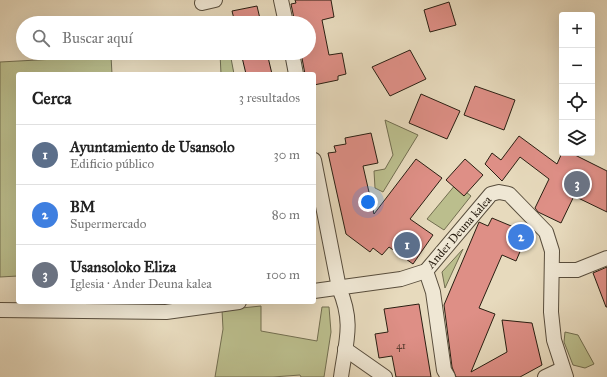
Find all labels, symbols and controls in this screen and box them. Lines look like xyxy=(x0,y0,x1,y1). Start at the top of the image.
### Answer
map controls xyxy=(559,12,595,156)
button: + xyxy=(559,12,595,48)
search box xyxy=(16,16,316,60)
icon: search xyxy=(30,27,52,49)
text: Buscar aquí xyxy=(62,29,133,47)
button: − xyxy=(559,48,595,84)
button: locate xyxy=(559,84,595,120)
text: Cerca xyxy=(32,88,71,109)
text: 3 resultados xyxy=(239,90,300,106)
button: layers xyxy=(559,120,595,156)
text: Ayuntamiento de Usansolo xyxy=(70,138,235,156)
text: 1 xyxy=(42,147,48,163)
text: 30 m xyxy=(274,147,300,163)
text: Edificio público xyxy=(70,156,154,172)
pin: 3 xyxy=(564,169,590,199)
your location xyxy=(358,192,378,212)
street label: Ander Deuna kalea xyxy=(423,192,495,272)
text: BM xyxy=(70,198,95,216)
text: 2 xyxy=(42,207,48,223)
text: 80 m xyxy=(272,207,300,223)
text: Supermercado xyxy=(70,216,146,232)
pin: 2 xyxy=(508,222,534,252)
pin: 1 xyxy=(394,230,420,260)
text: Usansoloko Eliza xyxy=(70,258,176,276)
text: 3 xyxy=(42,267,48,283)
text: 100 m xyxy=(266,267,300,283)
text: Iglesia · Ander Deuna kalea xyxy=(70,276,212,292)
house number: 41 xyxy=(396,340,406,352)

